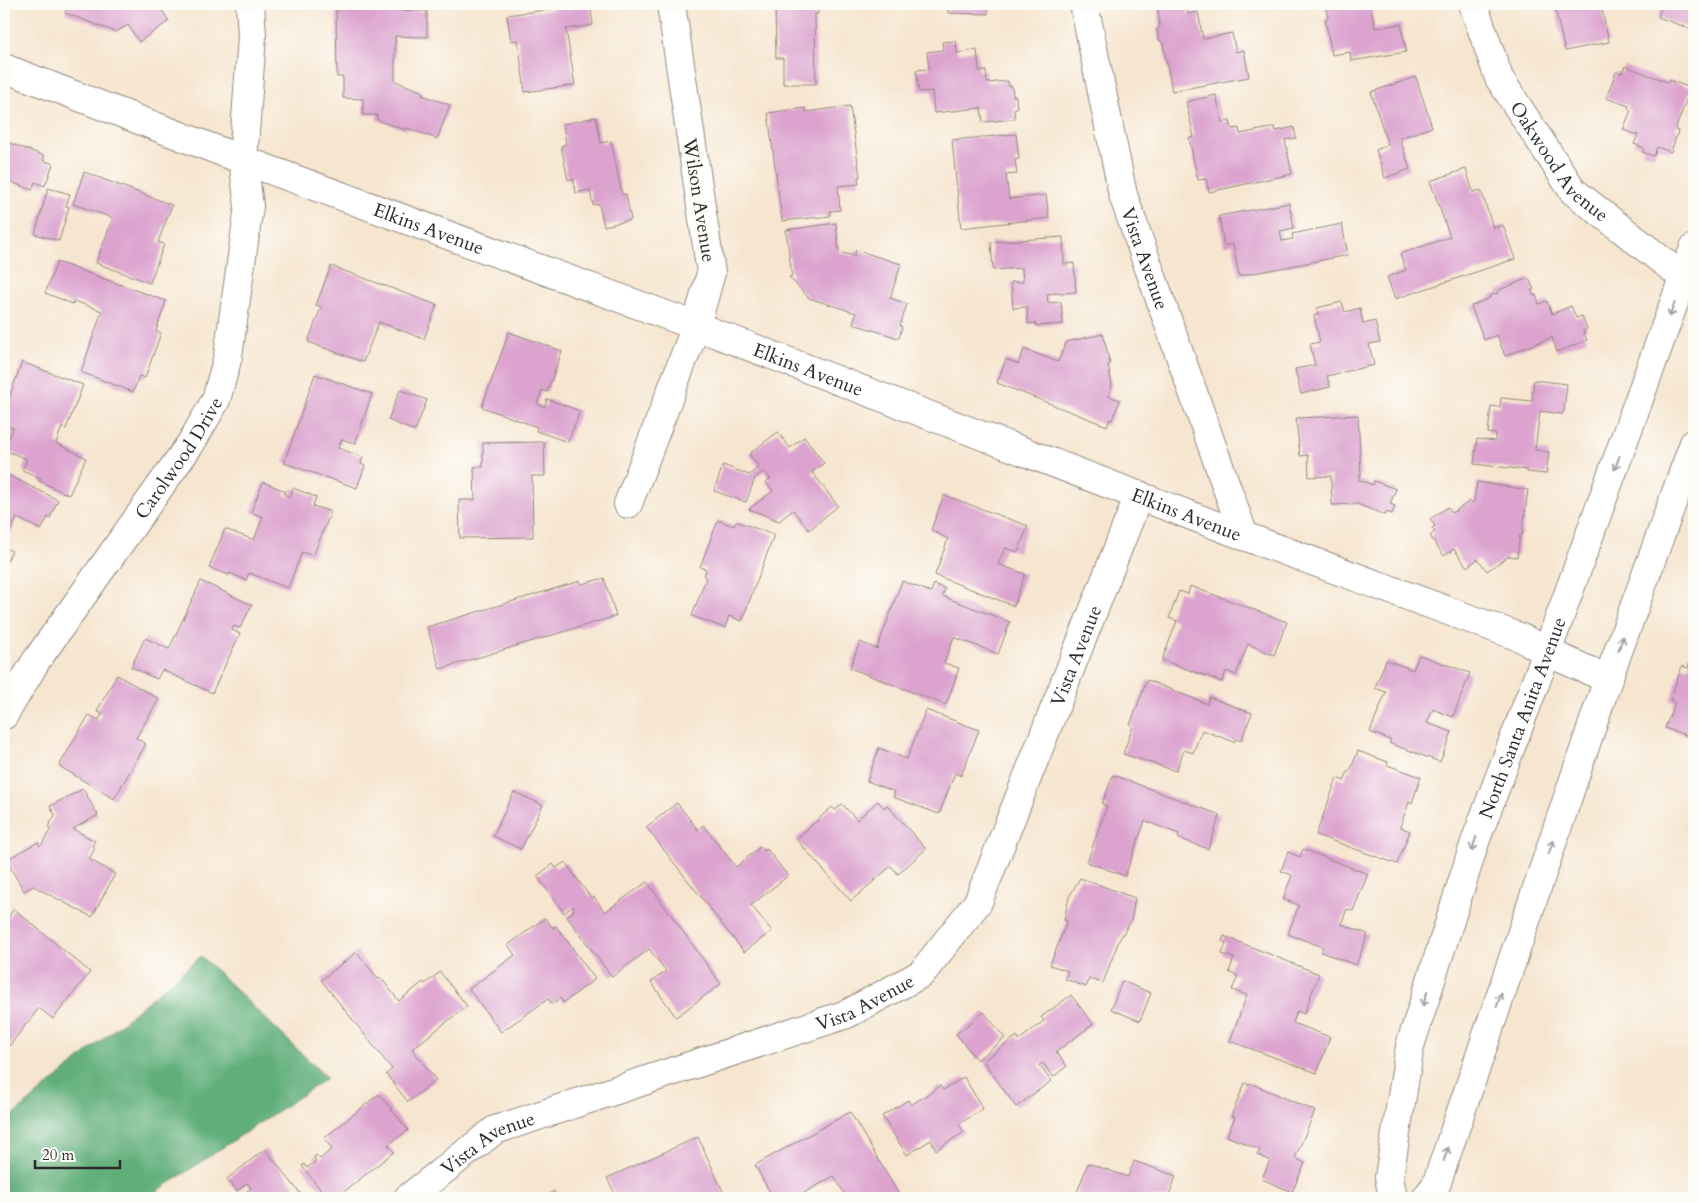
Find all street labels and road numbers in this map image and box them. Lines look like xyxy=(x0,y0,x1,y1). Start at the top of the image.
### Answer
street label: Oakwood Avenue xyxy=(1504,96,1614,228)
street label: Wilson Avenue xyxy=(676,135,722,264)
street label: Elkins Avenue xyxy=(370,197,487,261)
street label: Vista Avenue xyxy=(1114,204,1175,313)
street label: Elkins Avenue xyxy=(749,337,867,403)
street label: Carolwood Drive xyxy=(129,392,229,525)
street label: Elkins Avenue xyxy=(1127,482,1245,548)
street label: Vista Avenue xyxy=(1045,602,1108,710)
street label: North Santa Anita Avenue xyxy=(1473,614,1573,823)
street label: Vista Avenue xyxy=(812,968,919,1037)
street label: Vista Avenue xyxy=(436,1106,538,1182)

